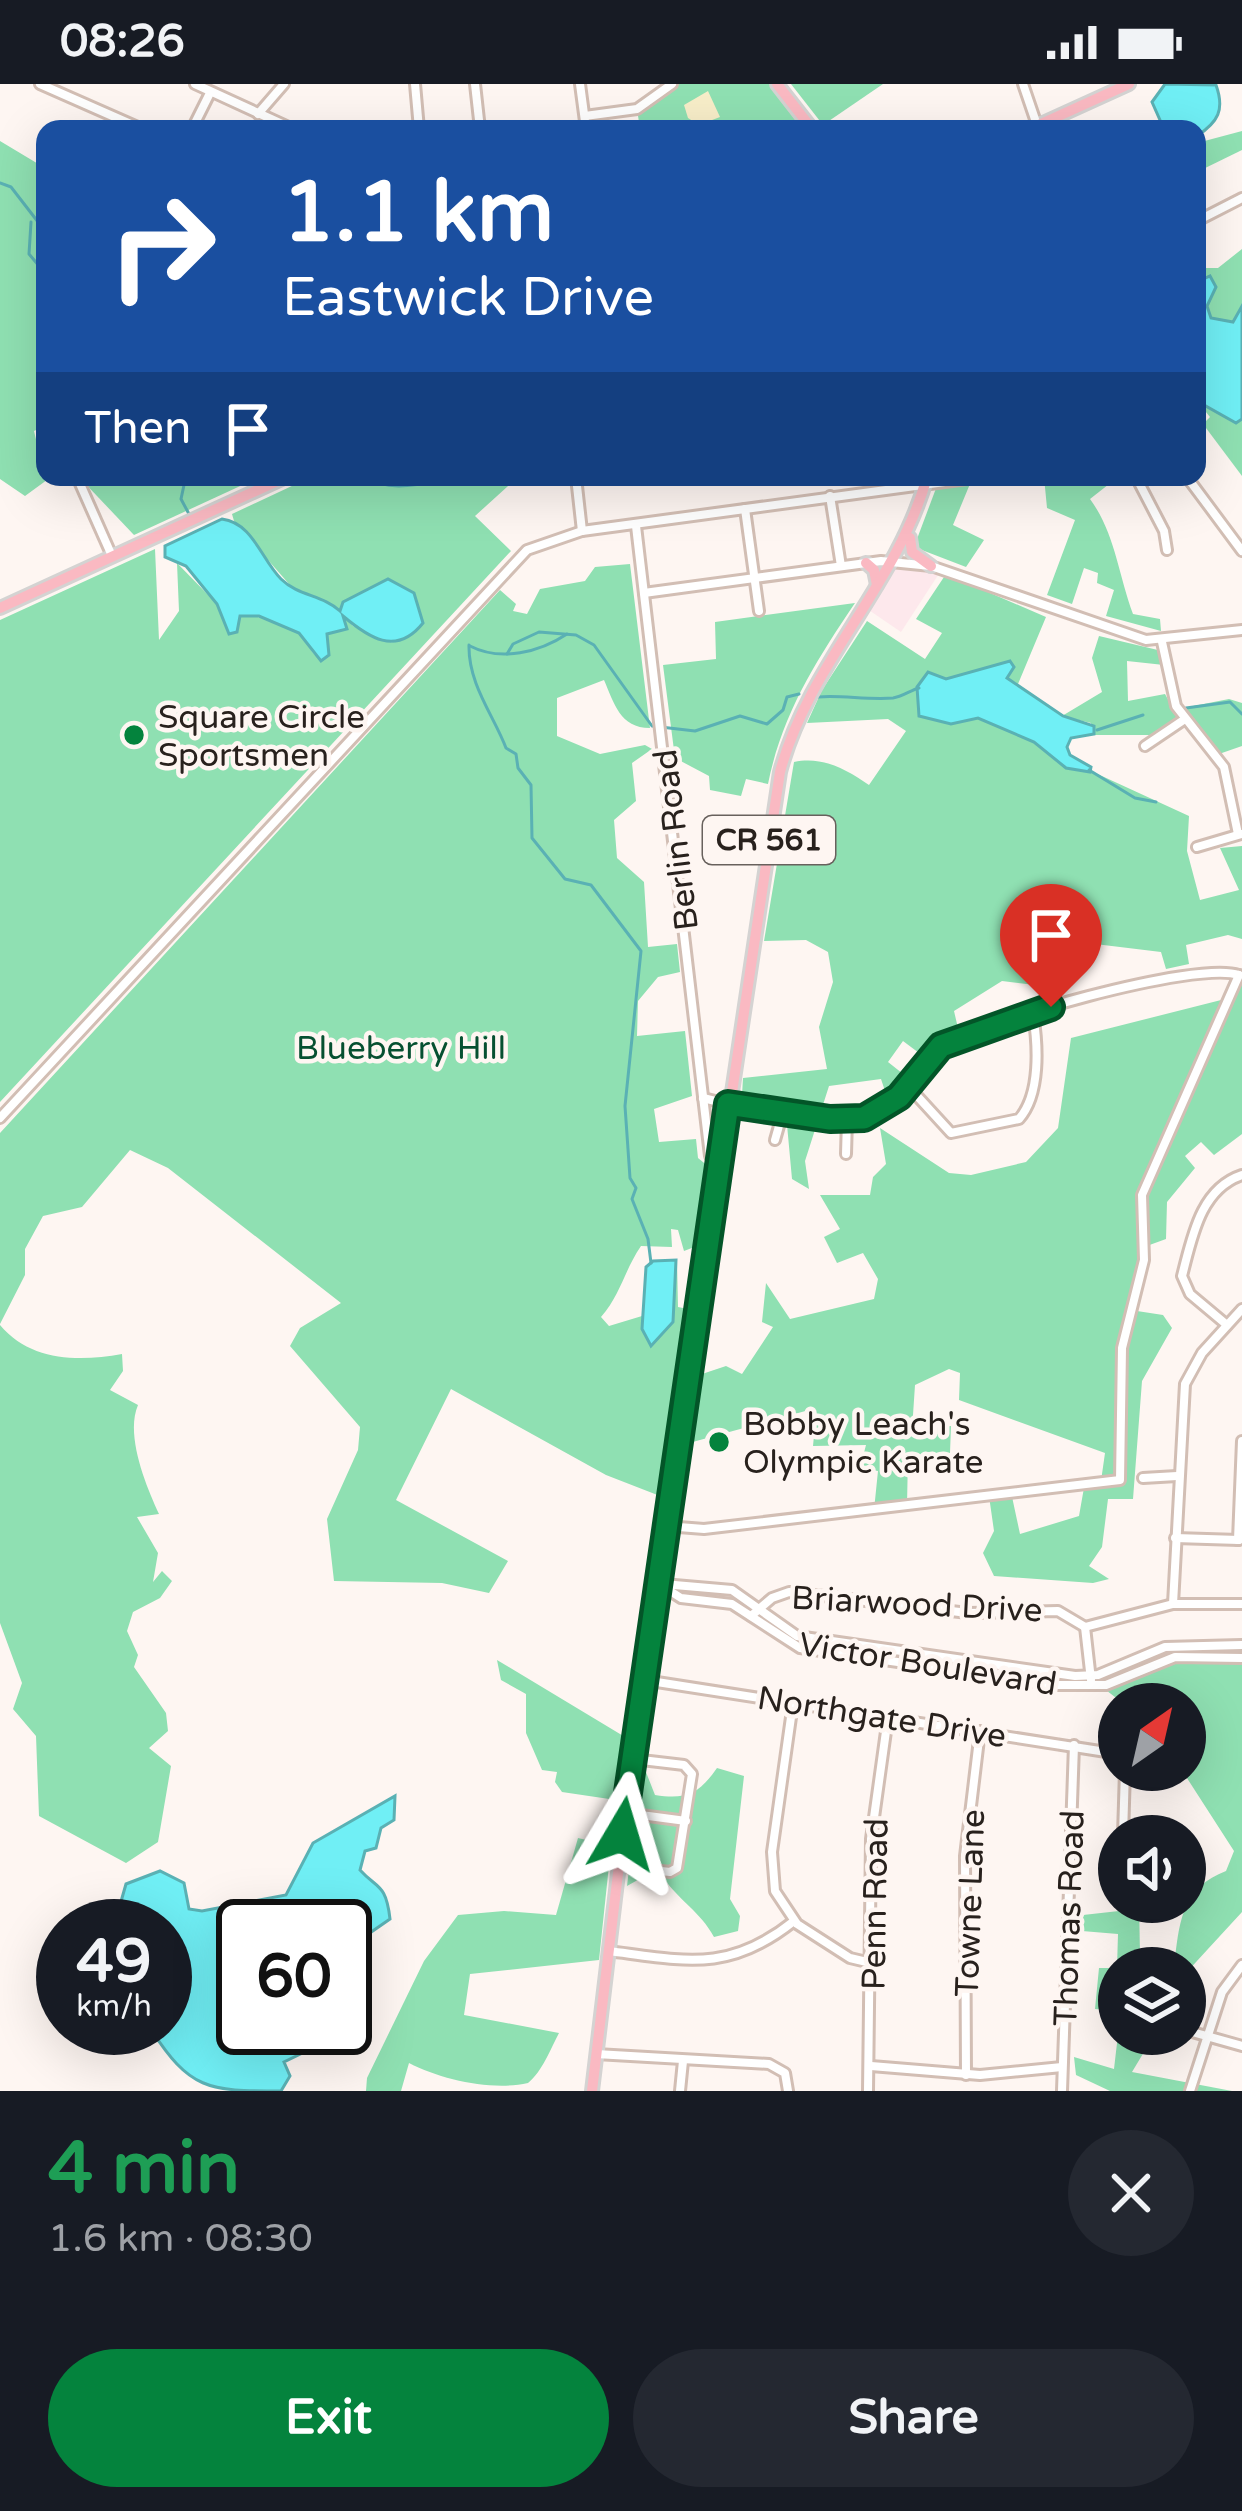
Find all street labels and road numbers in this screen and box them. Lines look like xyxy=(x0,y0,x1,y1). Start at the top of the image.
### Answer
street label: Berlin Road xyxy=(646,747,707,933)
road number: CR 561 xyxy=(703,816,835,864)
street label: Briarwood Drive xyxy=(790,1578,1043,1631)
street label: Victor Boulevard xyxy=(796,1625,1059,1704)
street label: Northgate Drive xyxy=(755,1679,1009,1756)
street label: Towne Lane xyxy=(948,1809,993,1997)
street label: Thomas Road xyxy=(1046,1809,1093,2027)
street label: Penn Road xyxy=(855,1818,896,1990)

